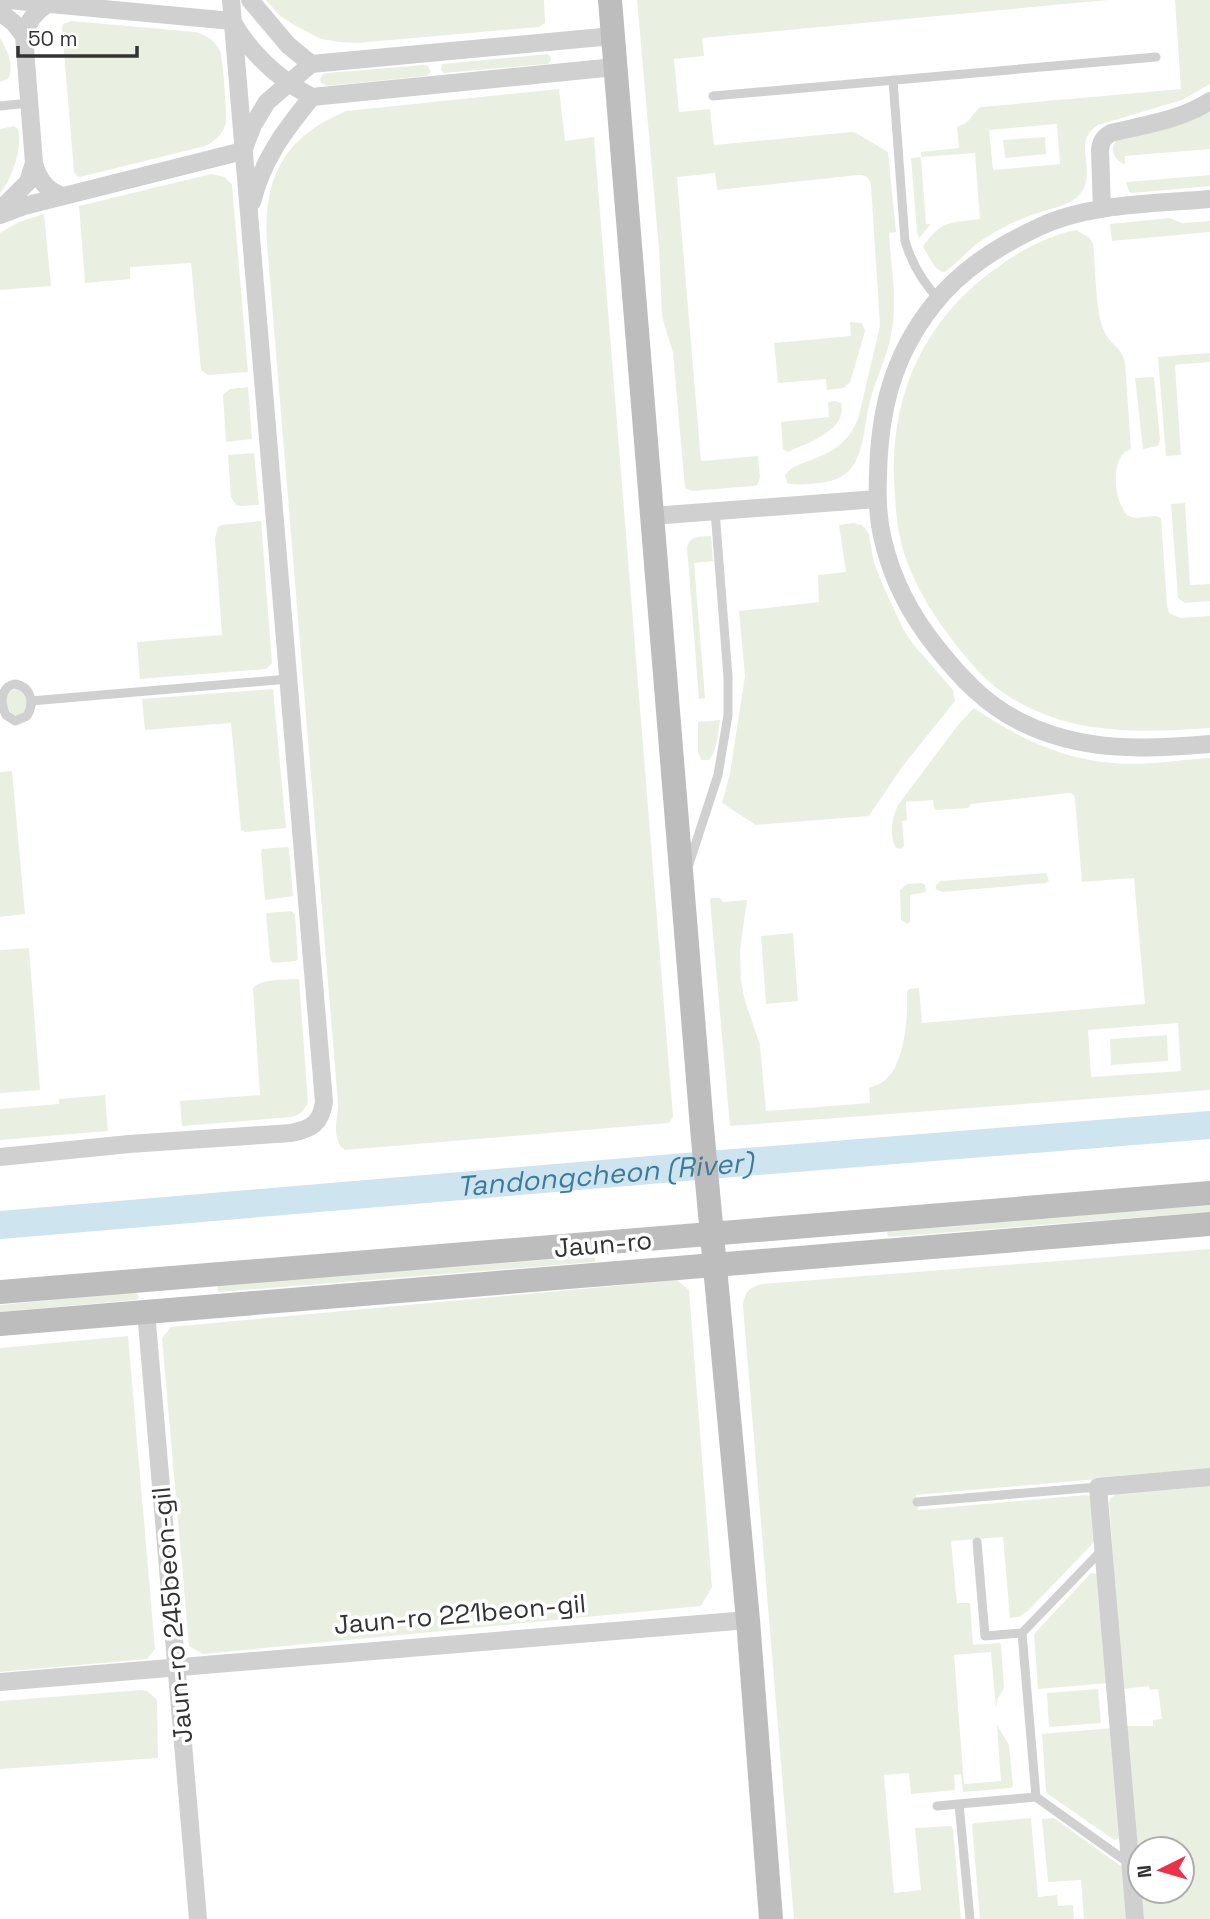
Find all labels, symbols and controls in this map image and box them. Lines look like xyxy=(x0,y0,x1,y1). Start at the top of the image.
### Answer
scale bar xyxy=(18,14,136,58)
text: 50 m xyxy=(28,25,78,52)
water label: Tandongcheon (River) xyxy=(455,1143,757,1204)
street label: Jaun-ro xyxy=(552,1223,654,1265)
street label: Jaun-ro 245beon-gil xyxy=(144,1485,200,1745)
street label: Jaun-ro 221beon-gil xyxy=(333,1586,587,1642)
north arrow xyxy=(1126,1835,1196,1905)
text: N xyxy=(1132,1864,1158,1879)

